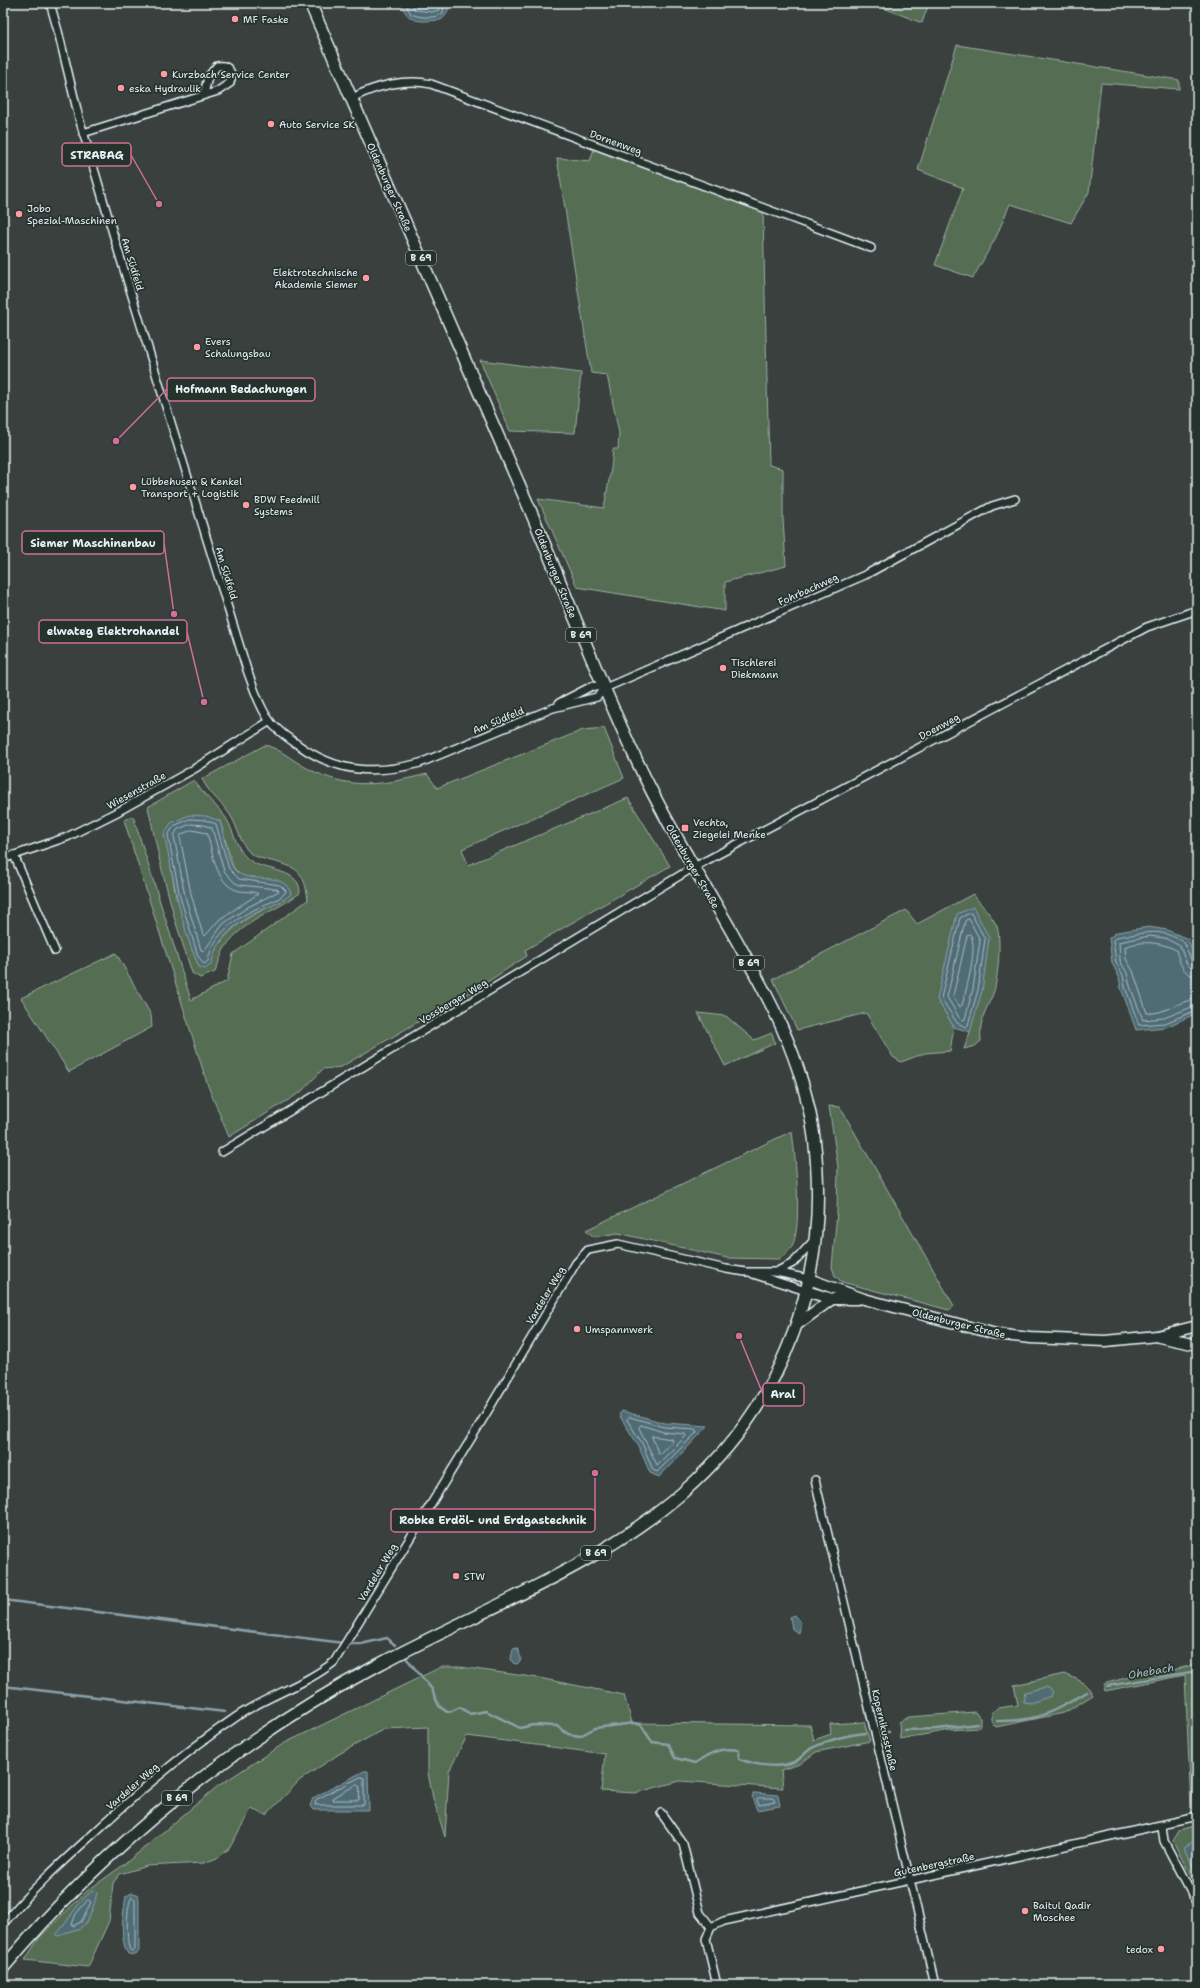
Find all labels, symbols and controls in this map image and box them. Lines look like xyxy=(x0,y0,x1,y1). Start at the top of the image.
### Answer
place label: MF Faske xyxy=(243,13,289,26)
marker: MF Faske xyxy=(230,14,240,24)
place label: Kurzbach Service Center xyxy=(172,68,290,81)
marker: Kurzbach Service Center xyxy=(159,69,169,79)
place label: eska Hydraulik xyxy=(129,82,201,95)
marker: eska Hydraulik xyxy=(116,83,126,93)
place label: Auto Service SK xyxy=(279,118,356,131)
marker: Auto Service SK xyxy=(266,119,276,129)
street label: Dornenweg xyxy=(588,127,644,158)
street label: Oldenburger Straße xyxy=(364,141,415,234)
callout: STRABAG xyxy=(62,143,131,166)
text: STRABAG xyxy=(70,148,124,163)
place label: Jobo Spezial-Maschinen xyxy=(27,202,117,227)
marker: Jobo Spezial-Maschinen xyxy=(14,209,24,219)
street label: Am Südfeld xyxy=(118,236,147,293)
road number: B 69 xyxy=(406,251,436,265)
place label: Elektrotechnische Akademie Siemer xyxy=(273,266,358,291)
marker: Elektrotechnische Akademie Siemer xyxy=(361,273,371,283)
place label: Evers Schalungsbau xyxy=(205,335,271,360)
marker: Evers Schalungsbau xyxy=(192,342,202,352)
callout: Hofmann Bedachungen xyxy=(167,378,315,401)
text: Hofmann Bedachungen xyxy=(175,382,307,397)
place label: Lübbehusen & Kenkel Transport + Logistik xyxy=(141,475,242,500)
marker: Lübbehusen & Kenkel Transport + Logistik xyxy=(128,482,138,492)
place label: BDW Feedmill Systems xyxy=(254,493,320,518)
marker: BDW Feedmill Systems xyxy=(241,500,251,510)
street label: Oldenburger Straße xyxy=(532,526,580,620)
callout: Siemer Maschinenbau xyxy=(22,531,164,554)
text: Siemer Maschinenbau xyxy=(30,536,156,551)
street label: Am Südfeld xyxy=(212,545,241,602)
street label: Fohrbachweg xyxy=(776,570,840,609)
callout: elwateg Elektrohandel xyxy=(39,620,187,643)
text: elwateg Elektrohandel xyxy=(47,624,179,639)
road number: B 69 xyxy=(566,628,596,642)
place label: Tischlerei Diekmann xyxy=(731,656,778,681)
marker: Tischlerei Diekmann xyxy=(718,663,728,673)
street label: Am Südfeld xyxy=(470,704,527,737)
street label: Doenweg xyxy=(917,710,962,743)
street label: Wiesenstraße xyxy=(104,769,168,812)
place label: Vechta, Ziegelei Menke xyxy=(693,816,766,841)
street label: Oldenburger Straße xyxy=(663,821,722,911)
marker: Vechta, Ziegelei Menke xyxy=(680,823,690,833)
road number: B 69 xyxy=(734,956,764,970)
street label: Vossberger Weg xyxy=(417,976,490,1027)
street label: Vardeler Weg xyxy=(523,1264,568,1327)
street label: Oldenburger Straße xyxy=(911,1306,1007,1341)
place label: Umspannwerk xyxy=(585,1323,653,1336)
marker: Umspannwerk xyxy=(572,1324,582,1334)
callout: Aral xyxy=(763,1383,804,1406)
text: Aral xyxy=(771,1387,796,1402)
callout: Robke Erdöl- und Erdgastechnik xyxy=(391,1509,595,1532)
text: Robke Erdöl- und Erdgastechnik xyxy=(399,1513,587,1528)
street label: Vardeler Weg xyxy=(355,1541,400,1604)
road number: B 69 xyxy=(581,1546,611,1560)
place label: STW xyxy=(464,1570,486,1583)
marker: STW xyxy=(451,1571,461,1581)
water label: Ohebach xyxy=(1127,1660,1175,1683)
street label: Kopernikusstraße xyxy=(869,1688,900,1773)
street label: Vardeler Weg xyxy=(103,1760,161,1813)
road number: B 69 xyxy=(162,1791,192,1805)
street label: Gutenbergstraße xyxy=(893,1850,976,1879)
place label: Baitul Qadir Moschee xyxy=(1033,1899,1091,1924)
marker: Baitul Qadir Moschee xyxy=(1020,1906,1030,1916)
place label: tedox xyxy=(1126,1943,1153,1956)
marker: tedox xyxy=(1156,1944,1166,1954)

